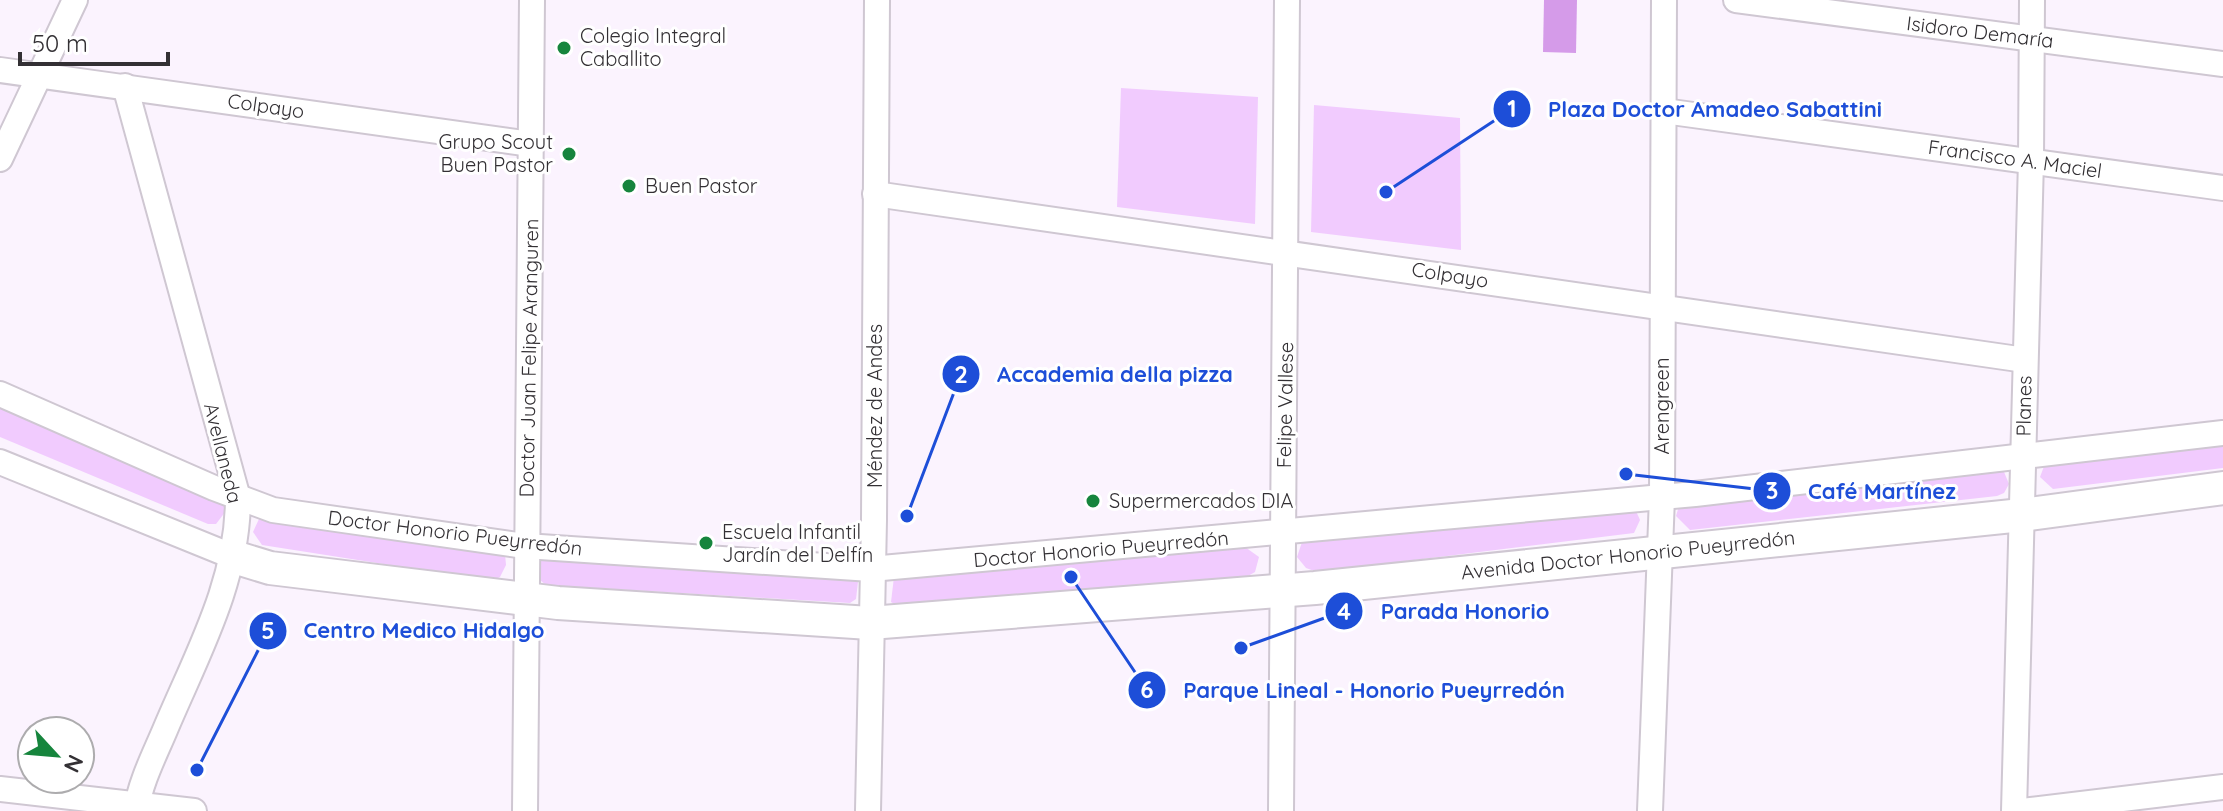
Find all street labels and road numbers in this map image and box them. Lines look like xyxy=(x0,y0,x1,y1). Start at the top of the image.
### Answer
street label: Isidoro Demaría xyxy=(1905,10,2055,53)
street label: Colpayo xyxy=(226,88,306,123)
street label: Francisco A. Maciel xyxy=(1926,134,2104,183)
street label: Doctor Juan Felipe Aranguren xyxy=(514,218,543,498)
street label: Colpayo xyxy=(1410,256,1490,293)
street label: Méndez de Andes xyxy=(862,324,887,488)
street label: Felipe Vallese xyxy=(1271,342,1298,468)
street label: Arengreen xyxy=(1649,358,1674,454)
street label: Planes xyxy=(2010,375,2037,437)
street label: Avellaneda xyxy=(199,400,248,506)
street label: Doctor Honorio Pueyrredón xyxy=(326,504,584,561)
street label: Doctor Honorio Pueyrredón xyxy=(972,525,1230,572)
street label: Avenida Doctor Honorio Pueyrredón xyxy=(1460,525,1796,584)

